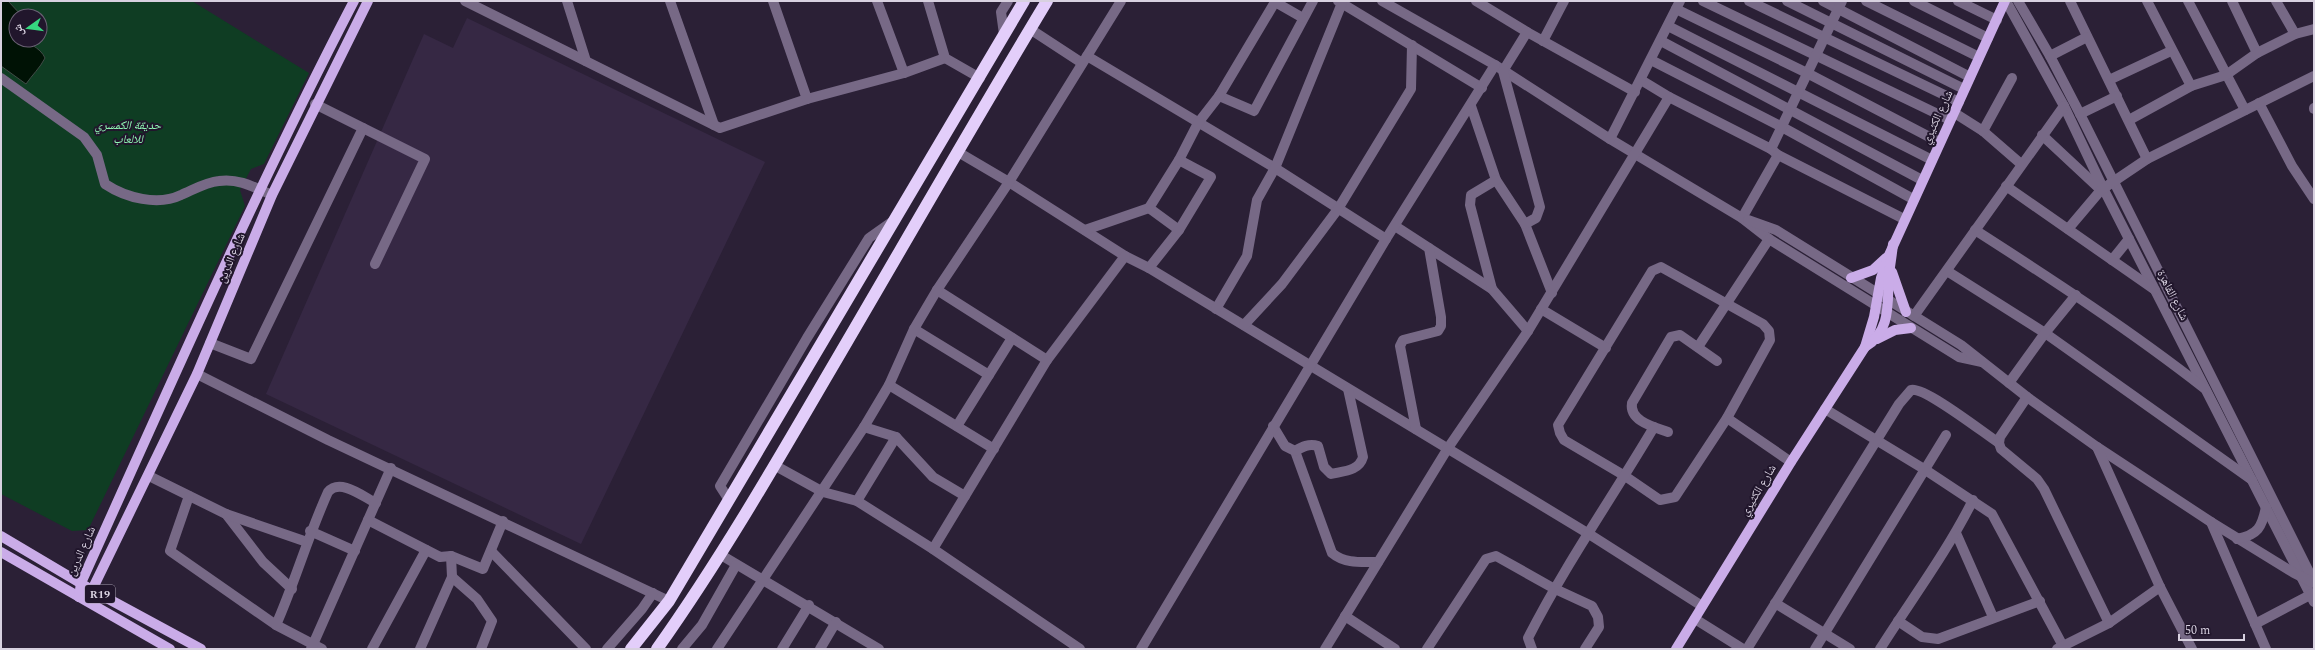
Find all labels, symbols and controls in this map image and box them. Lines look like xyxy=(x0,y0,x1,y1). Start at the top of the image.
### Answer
north arrow xyxy=(8,8,48,48)
text: ش xyxy=(9,22,28,38)
street label: شارع الكثيري xyxy=(1917,87,1958,147)
park label: حديقة الكمسري للالعاب xyxy=(95,116,162,149)
street label: شارع الدرين xyxy=(212,230,251,286)
street label: شارع القاهرة xyxy=(2152,267,2193,324)
street label: شارع الكثيري xyxy=(1735,461,1782,520)
street label: شارع الدرين xyxy=(62,523,101,579)
road number: R19 xyxy=(85,585,115,603)
scale bar xyxy=(2179,616,2244,642)
text: 50 m xyxy=(2185,621,2210,640)

